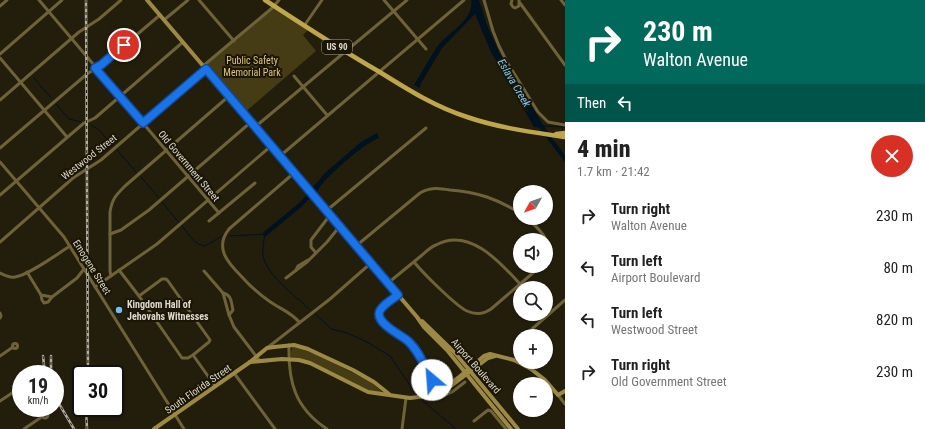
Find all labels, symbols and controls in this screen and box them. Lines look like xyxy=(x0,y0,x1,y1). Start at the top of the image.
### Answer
text: 230 m xyxy=(643,15,713,48)
icon: right xyxy=(577,16,629,68)
pin xyxy=(107,28,141,62)
icon: arrive xyxy=(113,34,135,56)
road number: US 90 xyxy=(322,40,352,54)
text: Walton Avenue xyxy=(643,49,748,70)
park label: Public Safety Memorial Park xyxy=(223,55,281,78)
water label: Eslava Creek xyxy=(495,57,534,110)
icon: left xyxy=(614,92,636,114)
text: Then xyxy=(577,94,606,112)
street label: Old Government Street xyxy=(156,128,222,204)
street label: Westwood Street xyxy=(59,132,119,182)
text: 4 min xyxy=(577,135,631,163)
button: close xyxy=(871,135,913,177)
text: 1.7 km · 21:42 xyxy=(577,164,650,179)
north arrow xyxy=(513,185,553,225)
map controls xyxy=(513,185,553,417)
text: Turn right xyxy=(611,200,670,218)
icon: right xyxy=(577,205,599,227)
text: 230 m xyxy=(876,207,913,225)
text: Walton Avenue xyxy=(611,218,687,233)
button: sound xyxy=(513,233,553,273)
street label: Emogene Street xyxy=(71,238,113,296)
text: Turn left xyxy=(611,252,662,270)
icon: left xyxy=(577,257,599,279)
text: 80 m xyxy=(883,259,913,277)
text: Airport Boulevard xyxy=(611,270,700,285)
button: search xyxy=(513,281,553,321)
place label: Kingdom Hall of Jehovahs Witnesses xyxy=(127,299,209,322)
text: Turn left xyxy=(611,304,662,322)
marker: Kingdom Hall of Jehovahs Witnesses xyxy=(114,305,124,315)
icon: left xyxy=(577,309,599,331)
text: 820 m xyxy=(876,311,913,329)
text: Westwood Street xyxy=(611,322,698,337)
button: + xyxy=(513,329,553,369)
street label: Airport Boulevard xyxy=(449,336,503,396)
text: Turn right xyxy=(611,356,670,374)
position arrow xyxy=(411,359,453,401)
icon: right xyxy=(577,361,599,383)
street label: South Florida Street xyxy=(163,362,233,416)
text: 230 m xyxy=(876,363,913,381)
speed limit sign: 30 xyxy=(72,365,124,417)
text: 19 xyxy=(28,374,48,398)
text: Old Government Street xyxy=(611,374,727,389)
button: − xyxy=(513,377,553,417)
text: km/h xyxy=(28,395,48,406)

